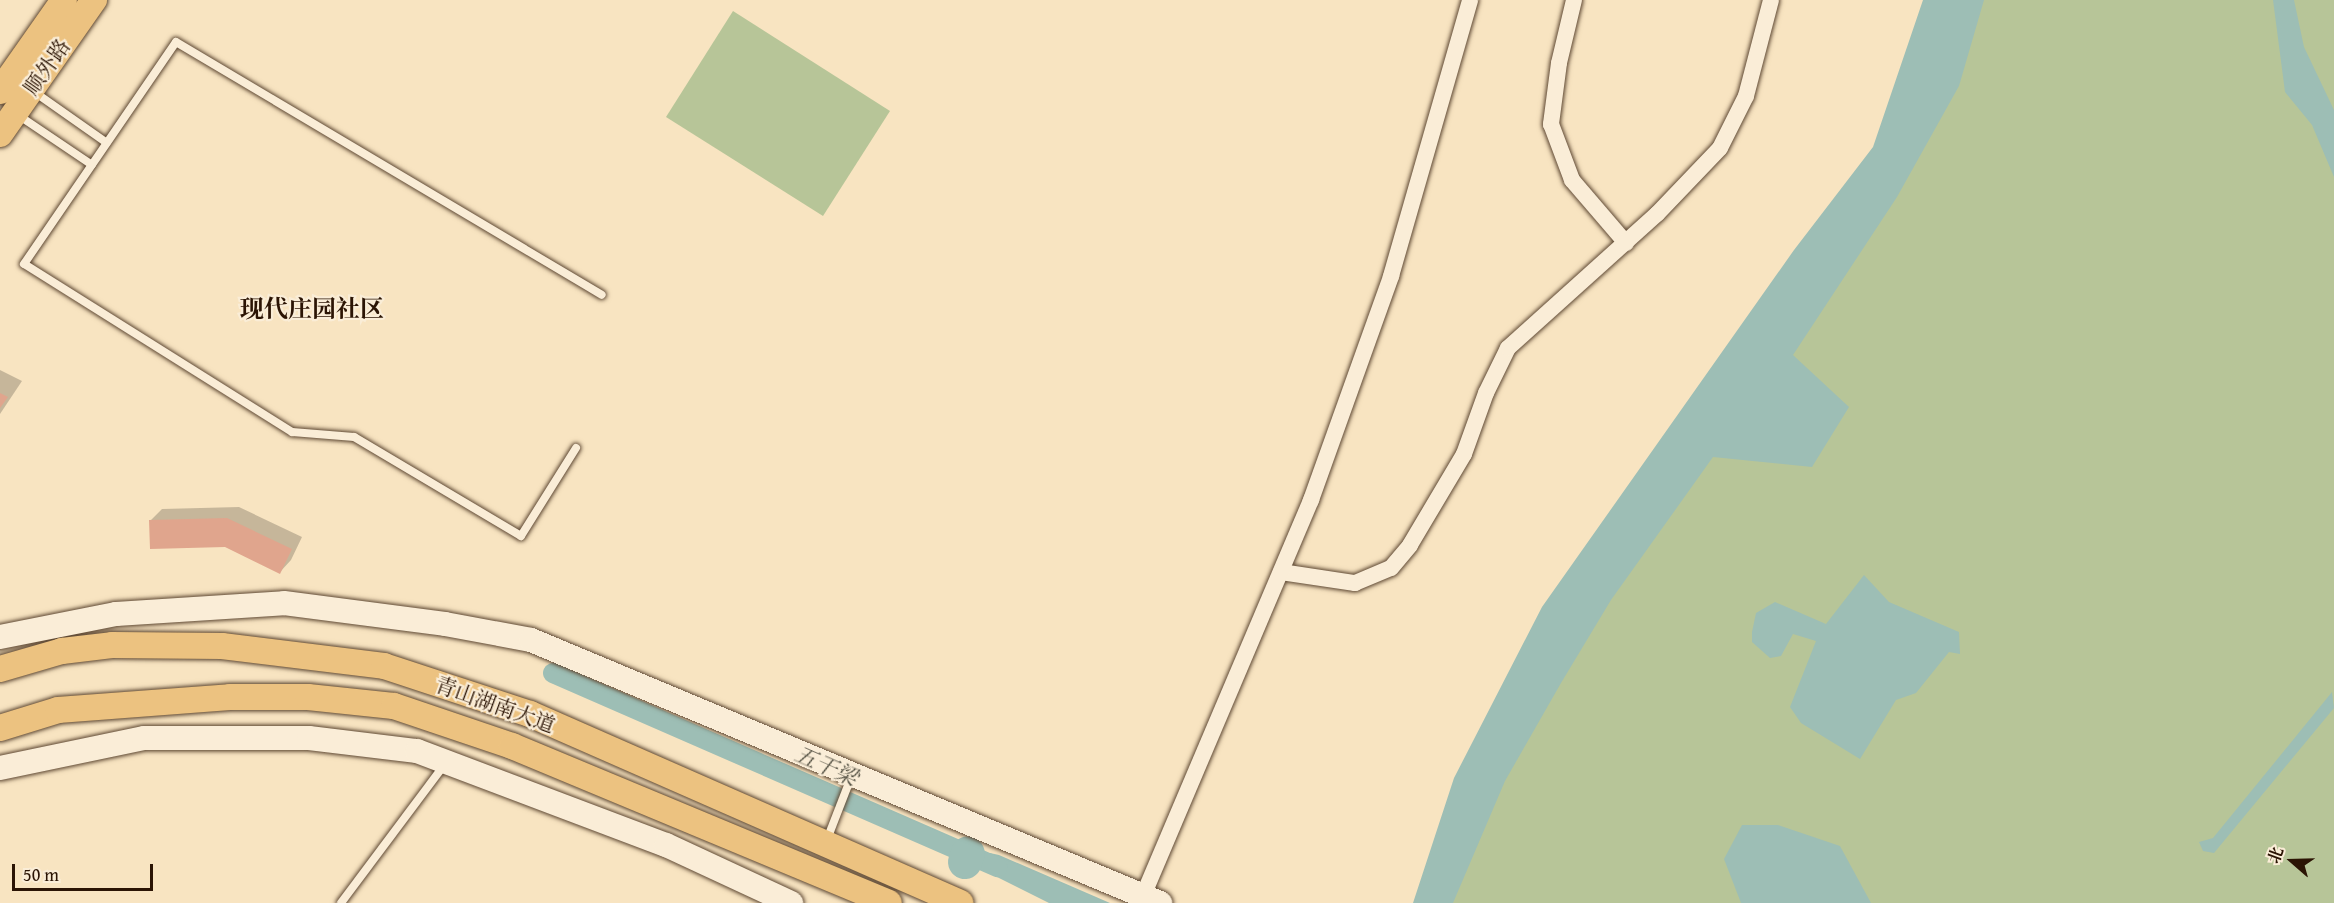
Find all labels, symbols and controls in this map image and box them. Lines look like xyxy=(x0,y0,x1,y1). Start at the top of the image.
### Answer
street label: 顺外路 xyxy=(19,34,75,100)
district label: 现代庄园社区 xyxy=(240,295,384,323)
street label: 青山湖南大道 xyxy=(431,672,559,738)
water label: 五干梁 xyxy=(790,741,862,791)
north arrow xyxy=(2262,831,2322,891)
text: 北 xyxy=(2261,843,2289,866)
scale bar xyxy=(15,852,156,890)
text: 50 m xyxy=(23,861,59,888)

